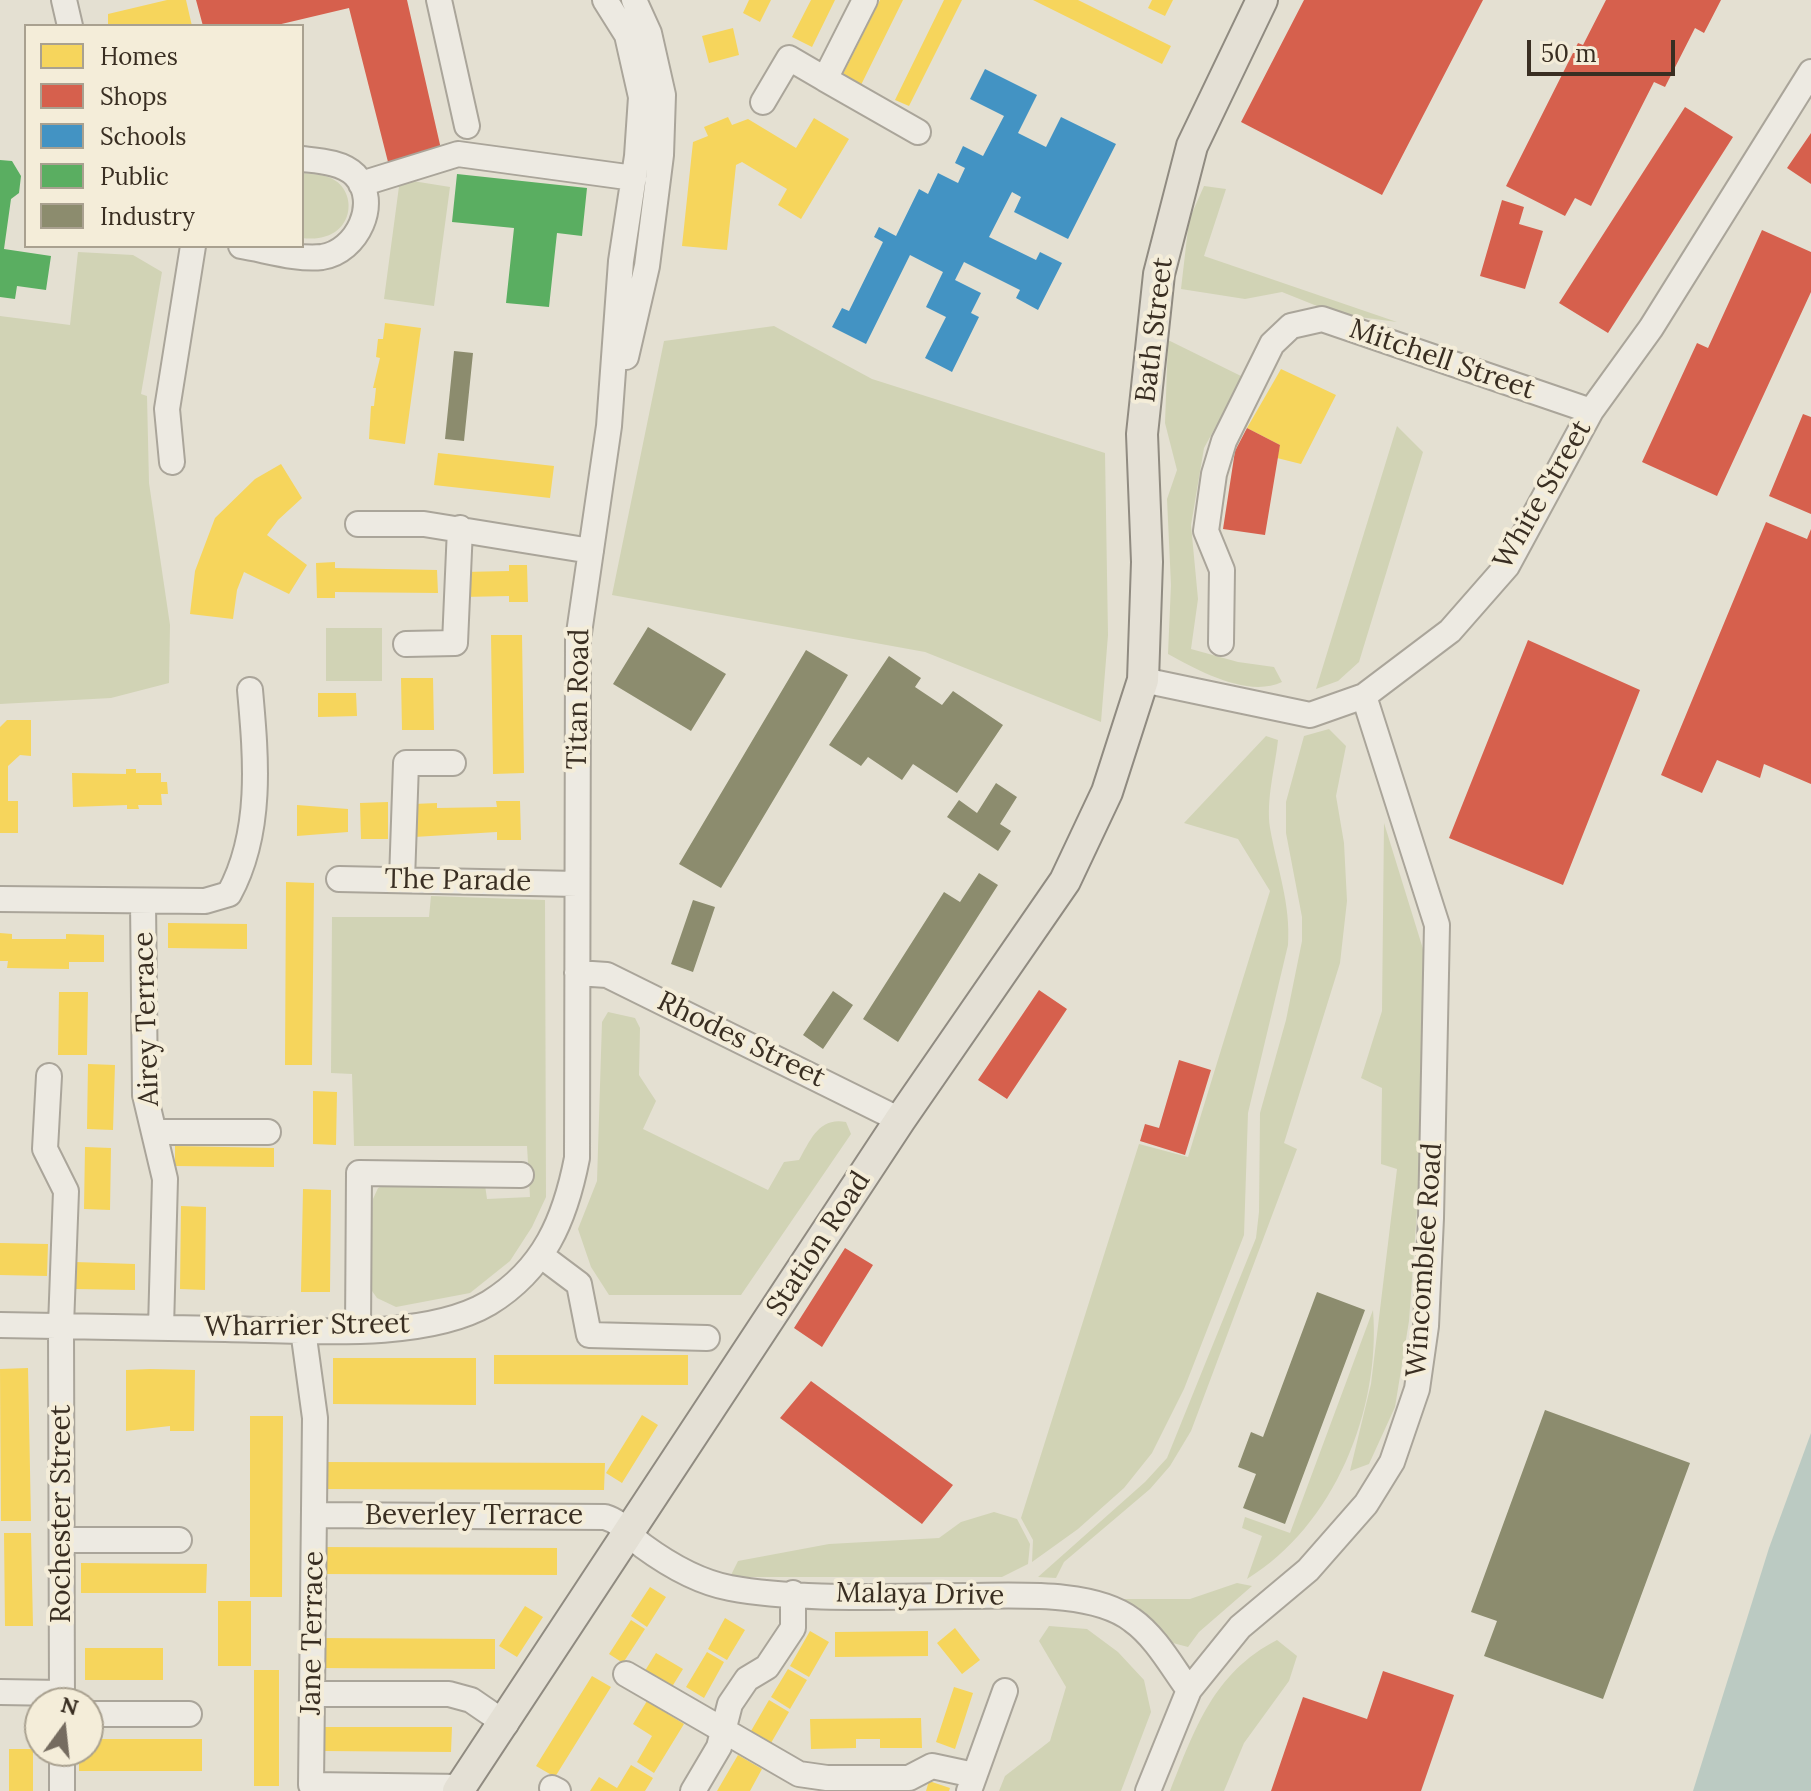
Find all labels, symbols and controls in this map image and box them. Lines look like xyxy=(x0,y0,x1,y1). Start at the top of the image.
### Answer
legend xyxy=(24,24,304,248)
scale bar xyxy=(1531,24,1679,74)
text: 50 m xyxy=(1541,38,1597,69)
text: Homes xyxy=(100,41,178,72)
text: Shops xyxy=(100,81,167,112)
text: Schools xyxy=(100,121,186,152)
text: Public xyxy=(100,161,169,192)
text: Industry xyxy=(100,201,195,232)
street label: Bath Street xyxy=(1129,255,1181,405)
street label: Mitchell Street xyxy=(1345,313,1539,407)
street label: White Street xyxy=(1487,415,1599,575)
street label: Titan Road xyxy=(561,628,597,770)
street label: The Parade xyxy=(384,863,532,899)
street label: Airey Terrace xyxy=(127,931,167,1107)
street label: Rhodes Street xyxy=(652,985,830,1095)
street label: Wincomblee Road xyxy=(1400,1142,1450,1378)
street label: Station Road xyxy=(760,1166,878,1322)
street label: Wharrier Street xyxy=(204,1307,410,1345)
street label: Rochester Street xyxy=(45,1405,79,1623)
street label: Beverley Terrace xyxy=(365,1499,583,1533)
street label: Jane Terrace xyxy=(295,1551,331,1715)
street label: Malaya Drive xyxy=(835,1577,1005,1613)
north arrow xyxy=(24,1687,104,1767)
text: N xyxy=(58,1690,82,1721)

